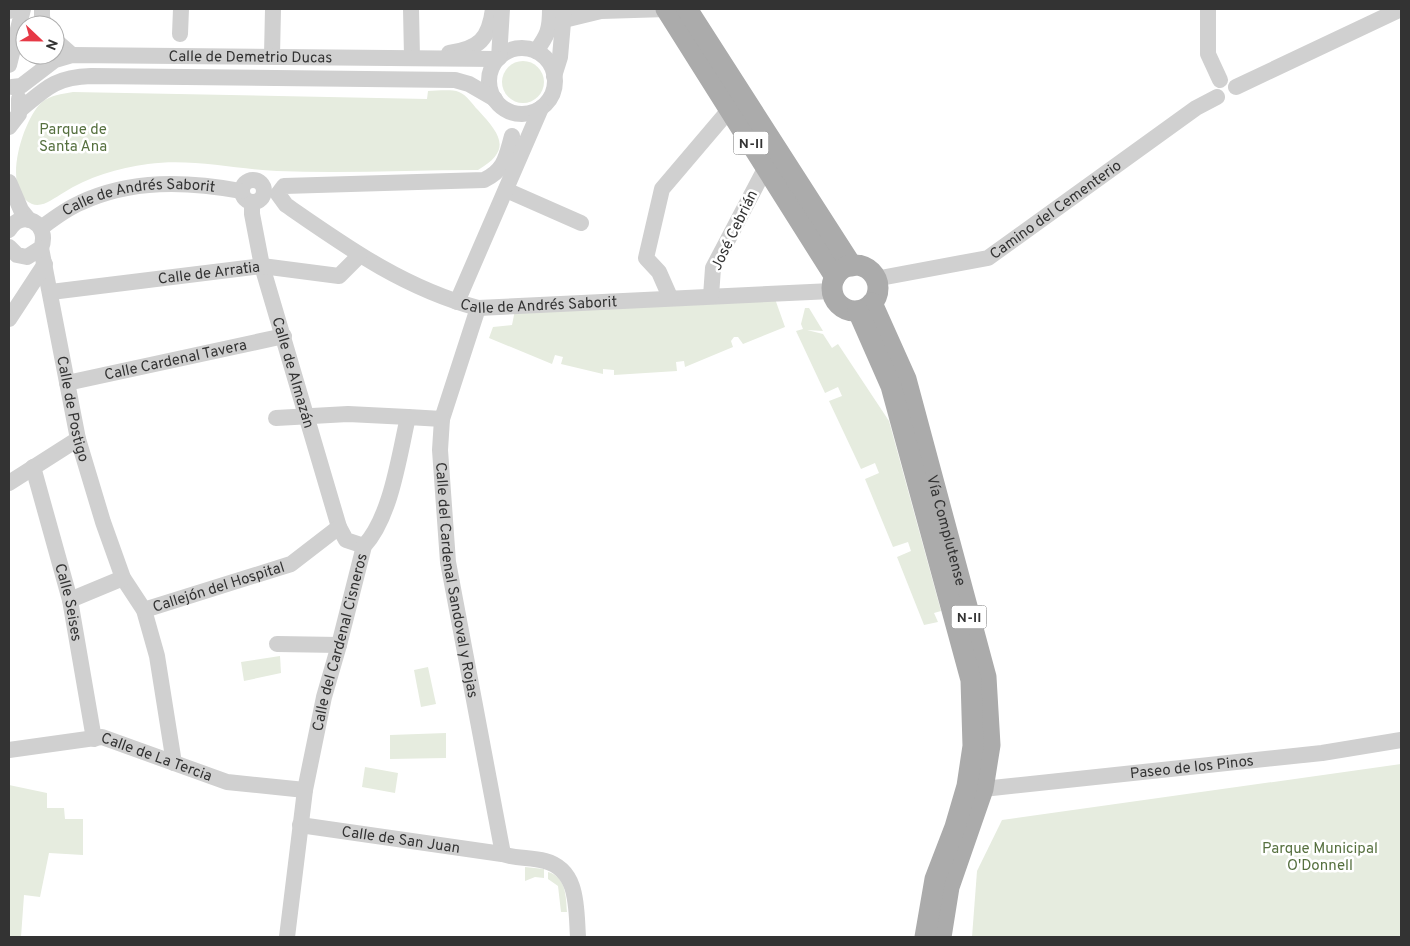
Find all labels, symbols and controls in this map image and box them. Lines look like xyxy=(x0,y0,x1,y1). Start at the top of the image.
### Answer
north arrow xyxy=(15,15,65,65)
text: N xyxy=(41,36,60,52)
street label: Calle de Demetrio Ducas xyxy=(168,48,332,68)
park label: Parque de Santa Ana xyxy=(39,121,107,157)
road number: N-II xyxy=(734,132,768,154)
street label: Camino del Cementerio xyxy=(987,157,1126,265)
street label: Calle de Andrés Saborit xyxy=(59,176,216,221)
street label: José Cebrián xyxy=(708,187,763,274)
street label: Calle de Arratia xyxy=(157,258,261,290)
street label: Calle de Andrés Saborit xyxy=(458,293,618,319)
street label: Calle de Almazán xyxy=(267,315,317,431)
street label: Calle Cardenal Tavera xyxy=(103,336,249,386)
street label: Calle de Postigo xyxy=(51,355,92,464)
street label: Calle del Cardenal Sandoval y Rojas xyxy=(430,461,481,700)
street label: Vía Complutense xyxy=(921,473,969,588)
street label: Calle del Cardenal Cisneros xyxy=(309,551,373,733)
street label: Callejón del Hospital xyxy=(151,559,287,618)
street label: Calle Seises xyxy=(49,561,85,643)
road number: N-II xyxy=(952,606,986,628)
street label: Calle de La Tercia xyxy=(98,729,214,787)
street label: Paseo de los Pinos xyxy=(1129,752,1255,784)
street label: Calle de San Juan xyxy=(340,823,461,859)
park label: Parque Municipal O'Donnell xyxy=(1262,840,1378,876)

